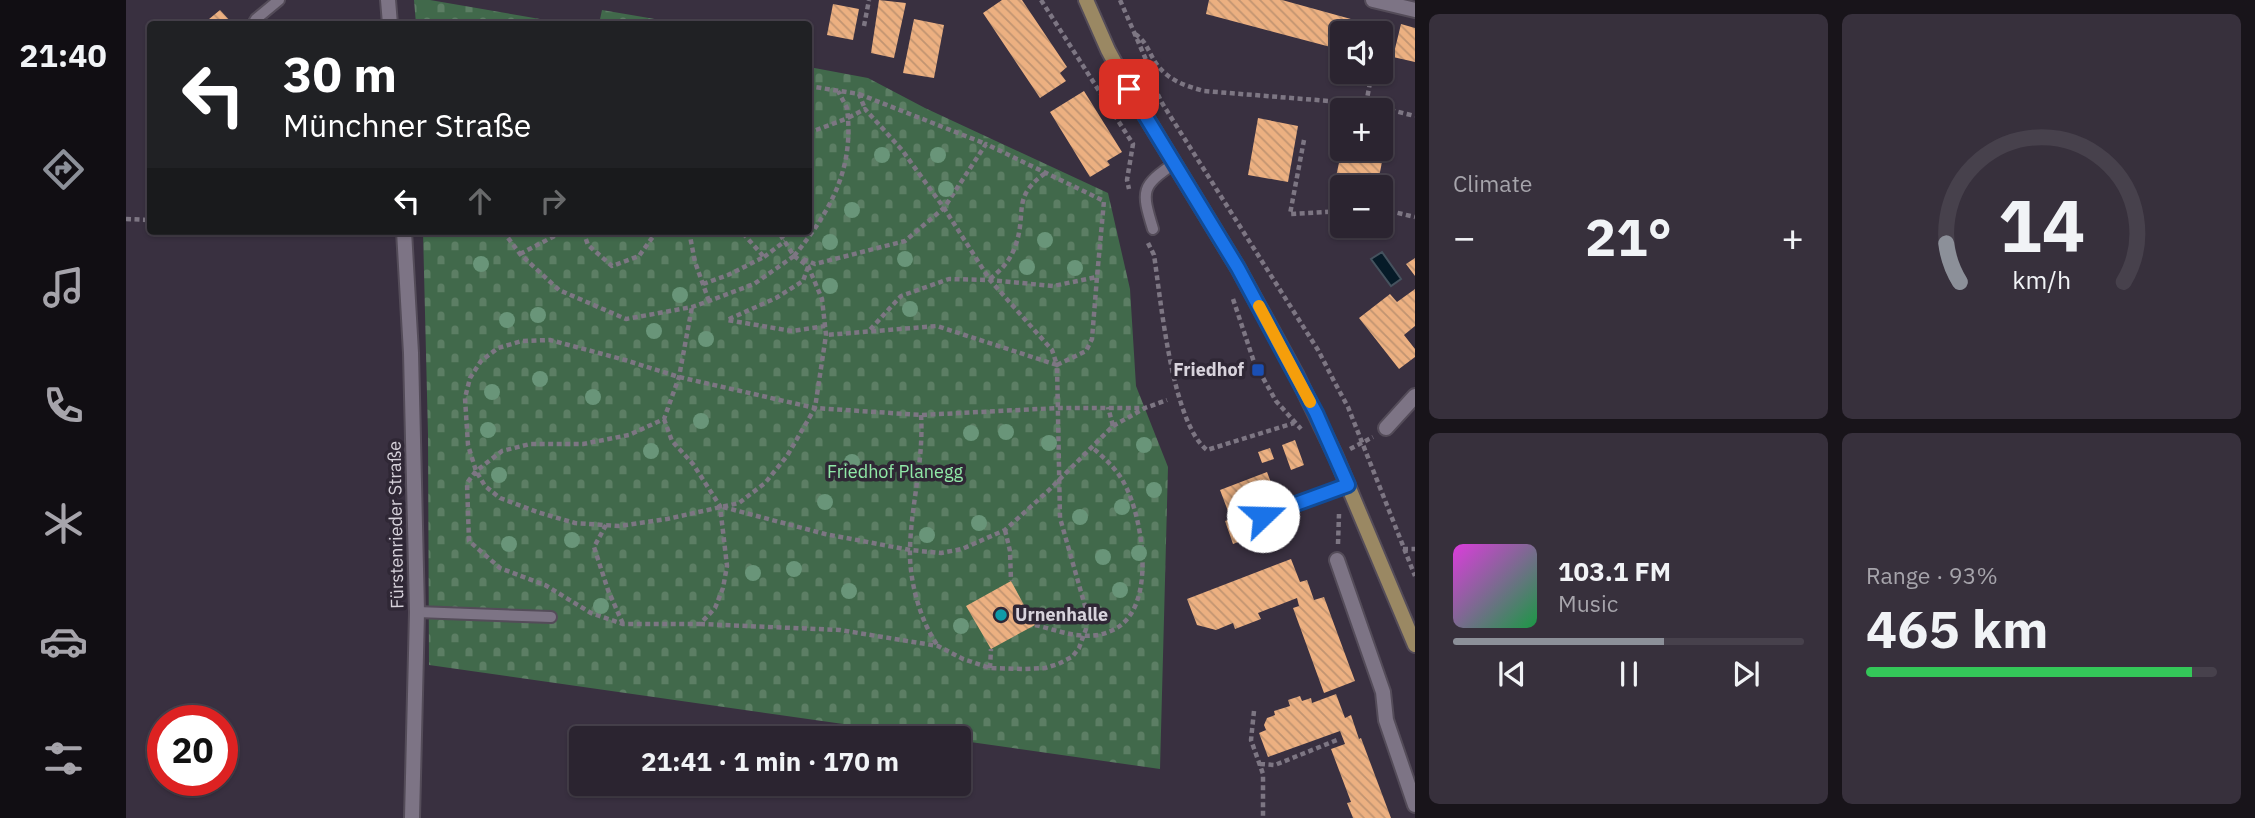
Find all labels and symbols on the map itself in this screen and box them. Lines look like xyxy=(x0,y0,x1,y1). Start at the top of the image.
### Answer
pin xyxy=(1099,59,1159,119)
place label: Friedhof xyxy=(1173,358,1244,381)
marker: Friedhof xyxy=(1250,362,1266,378)
street label: Fürstenrieder Straße xyxy=(383,441,408,609)
park label: Friedhof Planegg xyxy=(827,460,963,483)
position arrow xyxy=(1226,479,1300,553)
place label: Urnenhalle xyxy=(1015,603,1108,626)
marker: Urnenhalle xyxy=(993,607,1009,623)
speed limit sign: 20 xyxy=(147,705,238,796)

